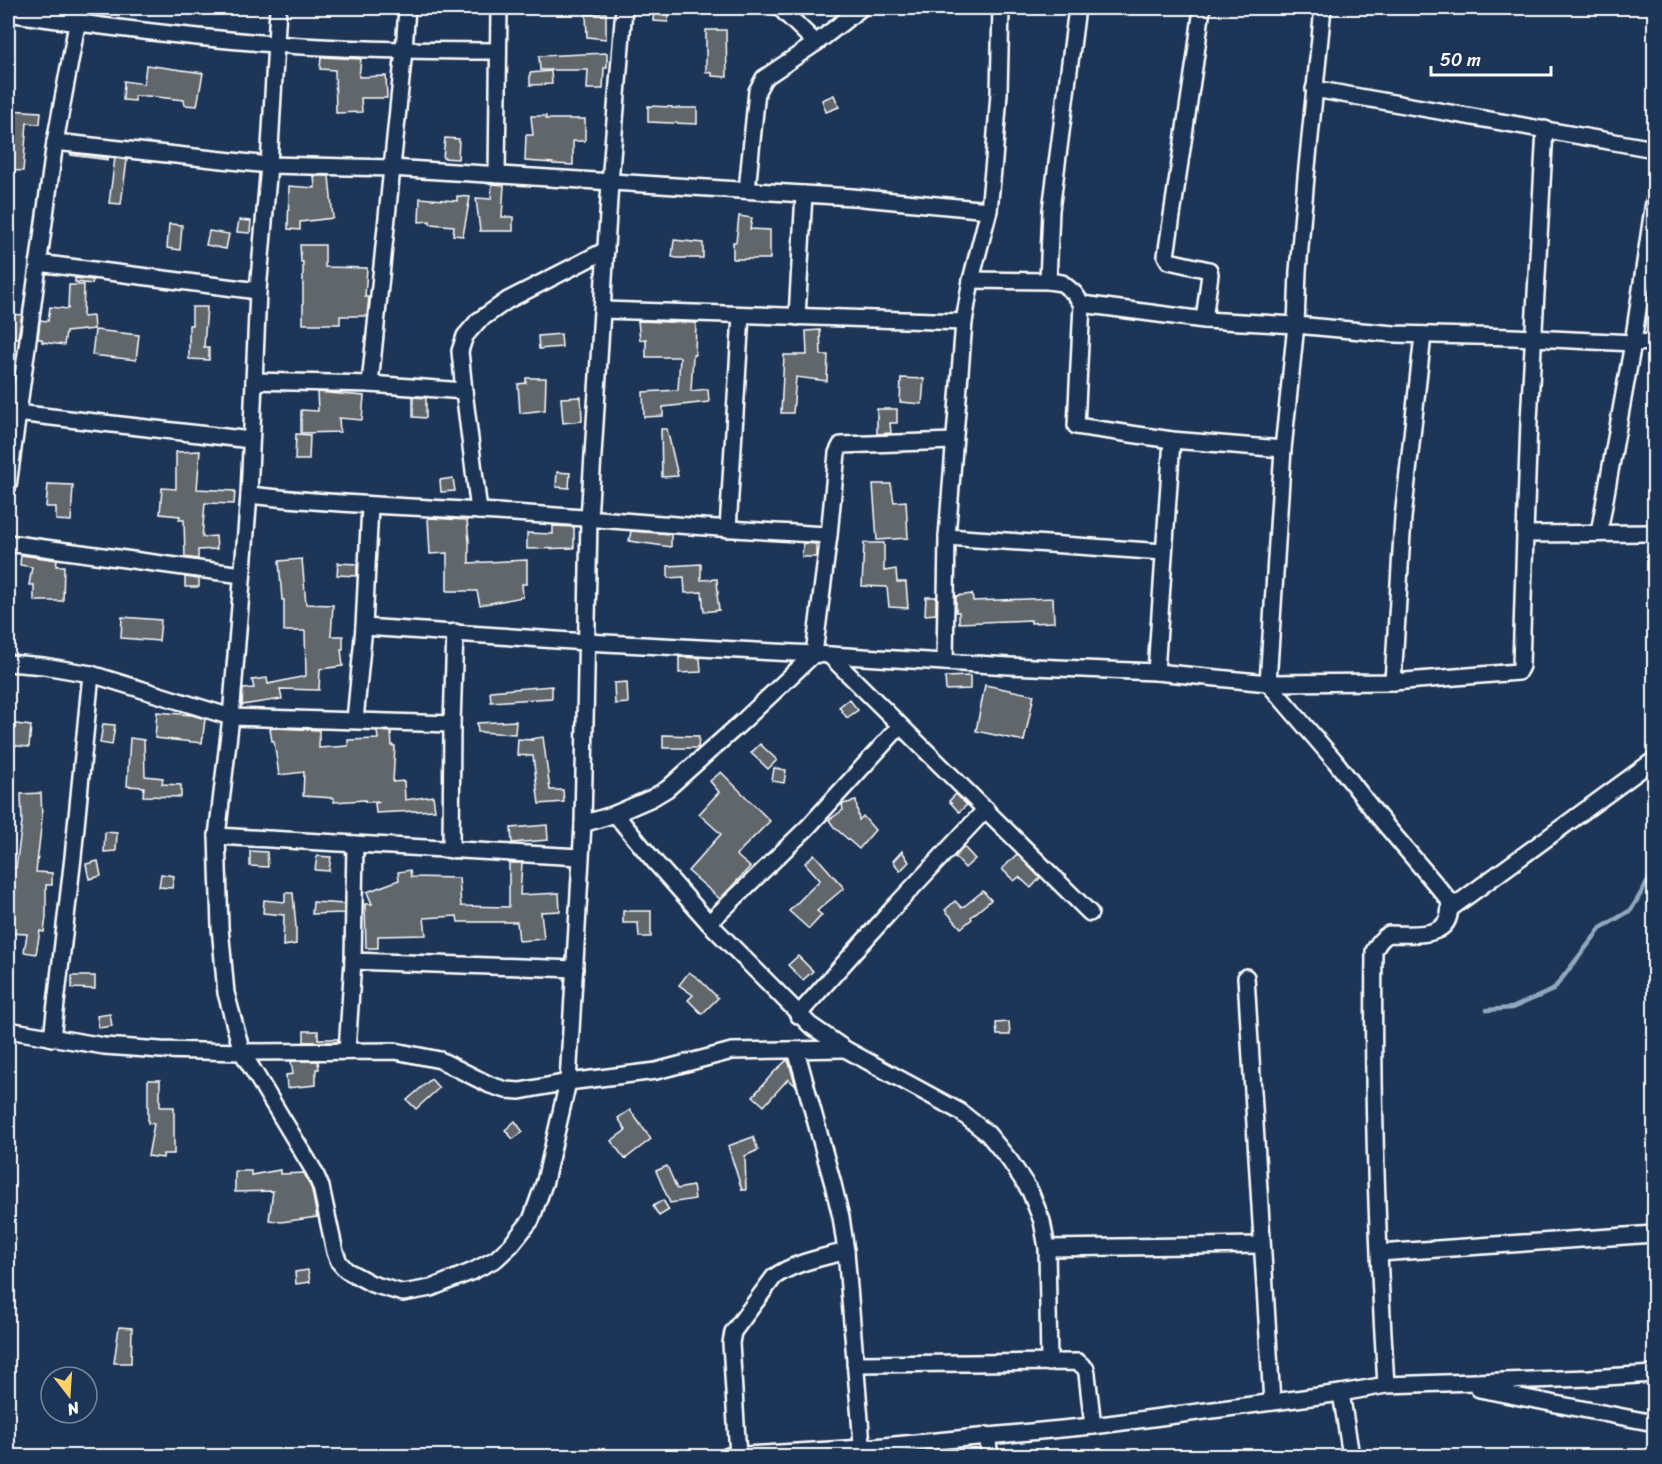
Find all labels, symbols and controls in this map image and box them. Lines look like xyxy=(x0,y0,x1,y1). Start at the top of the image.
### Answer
scale bar xyxy=(1431,39,1551,77)
text: 50 m xyxy=(1440,44,1481,76)
north arrow xyxy=(39,1365,99,1425)
text: N xyxy=(63,1393,84,1425)

